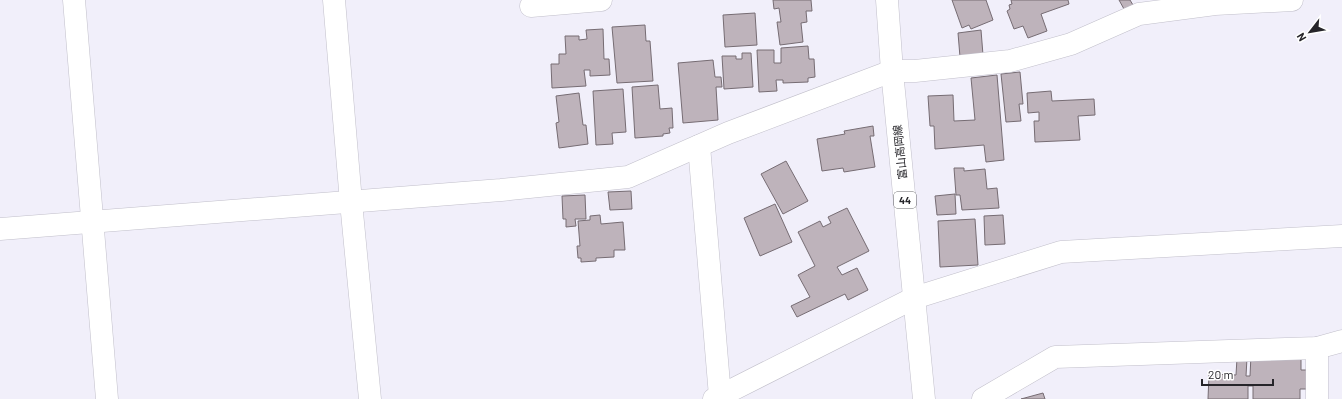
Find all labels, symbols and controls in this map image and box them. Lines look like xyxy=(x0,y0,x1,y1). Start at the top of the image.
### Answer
north arrow xyxy=(1290,12,1330,52)
text: N xyxy=(1294,31,1308,44)
street label: 富山高岡線 xyxy=(890,124,909,180)
road number: 44 xyxy=(894,192,916,208)
scale bar xyxy=(1202,361,1273,387)
text: 20 m xyxy=(1208,367,1234,381)

